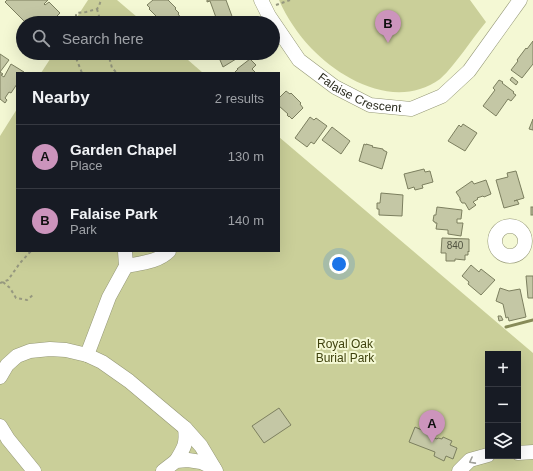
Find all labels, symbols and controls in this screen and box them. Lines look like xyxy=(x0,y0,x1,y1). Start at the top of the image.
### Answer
pin: B xyxy=(375,10,401,43)
search box xyxy=(16,16,280,60)
icon: search xyxy=(30,27,52,49)
text: Search here xyxy=(62,30,144,47)
street label: Falaise Crescent xyxy=(315,70,403,115)
text: Nearby xyxy=(32,88,90,107)
text: 2 results xyxy=(215,91,264,106)
text: Garden Chapel xyxy=(70,141,177,158)
text: A xyxy=(40,149,50,164)
text: 130 m xyxy=(228,149,264,164)
text: Place xyxy=(70,158,103,173)
text: Falaise Park xyxy=(70,205,158,222)
text: B xyxy=(40,213,50,228)
text: 140 m xyxy=(228,213,264,228)
text: Park xyxy=(70,222,97,237)
house number: 840 xyxy=(447,240,464,251)
your location xyxy=(329,254,349,274)
park label: Royal Oak Burial Park xyxy=(316,337,375,365)
map controls xyxy=(485,351,521,459)
button: + xyxy=(485,351,521,387)
button: − xyxy=(485,387,521,423)
pin: A xyxy=(419,410,445,443)
button: layers xyxy=(485,423,521,459)
one-way arrow xyxy=(469,456,476,463)

